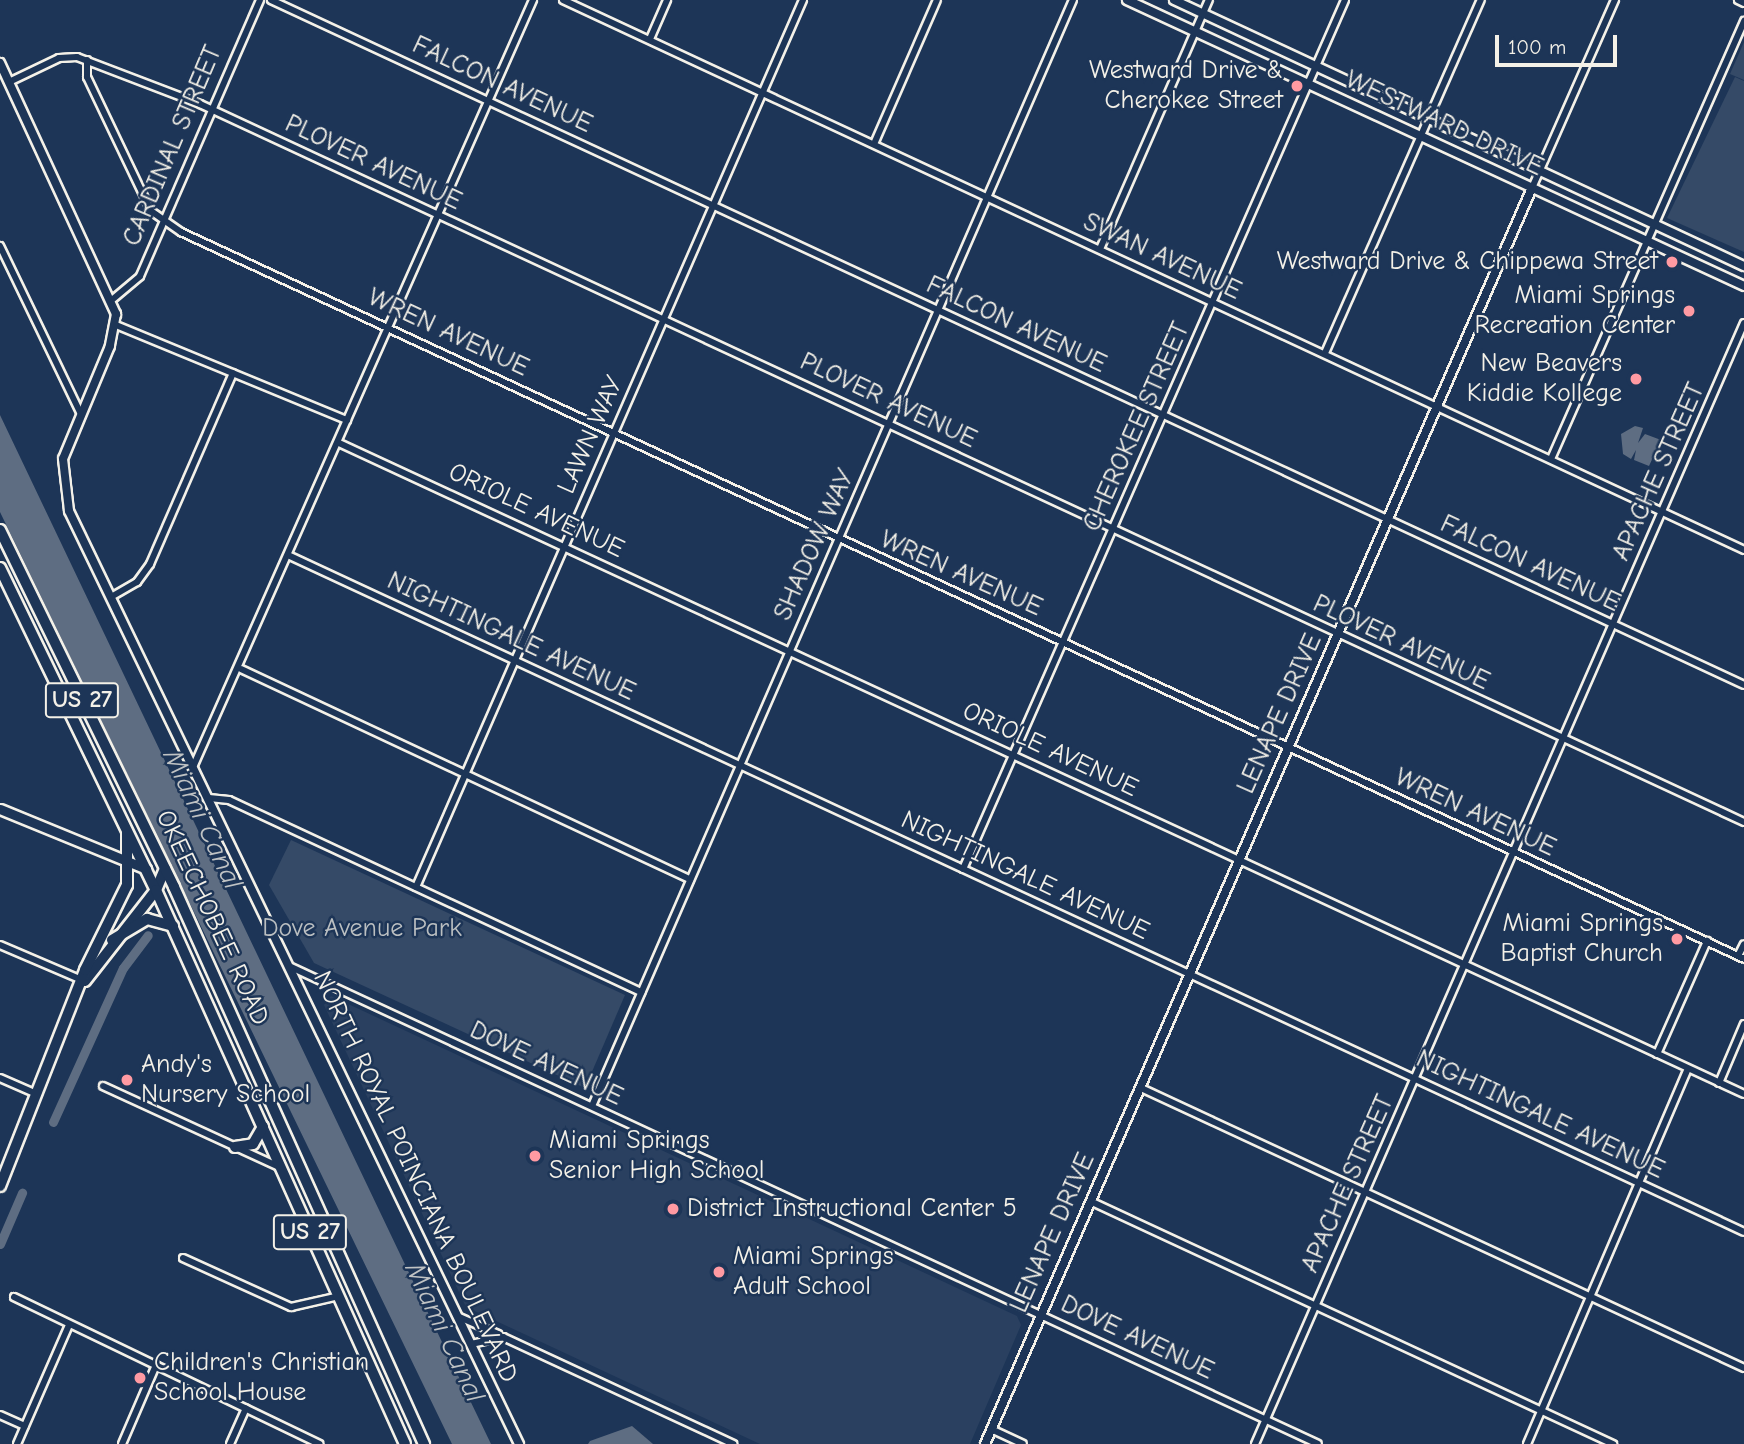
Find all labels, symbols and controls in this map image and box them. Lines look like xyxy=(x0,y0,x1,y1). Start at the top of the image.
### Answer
scale bar xyxy=(1499,21,1622,65)
street label: FALCON AVENUE xyxy=(407,30,597,140)
text: 100 m xyxy=(1508,35,1566,59)
street label: CARDINAL STREET xyxy=(117,41,229,251)
place label: Westward Drive & Cherokee Street xyxy=(1089,55,1283,116)
street label: WESTWARD DRIVE xyxy=(1340,65,1548,183)
marker: Westward Drive & Cherokee Street xyxy=(1289,78,1305,94)
street label: PLOVER AVENUE xyxy=(280,108,466,218)
street label: SWAN AVENUE xyxy=(1078,207,1246,307)
place label: Westward Drive & Chippewa Street xyxy=(1277,246,1658,278)
marker: Westward Drive & Chippewa Street xyxy=(1664,254,1680,270)
street label: FALCON AVENUE xyxy=(921,270,1111,380)
place label: Miami Springs Recreation Center xyxy=(1474,280,1675,342)
street label: WREN AVENUE xyxy=(363,282,533,384)
marker: Miami Springs Recreation Center xyxy=(1681,303,1697,319)
street label: CHEROKEE STREET xyxy=(1077,318,1197,536)
street label: PLOVER AVENUE xyxy=(795,346,981,456)
place label: New Beavers Kiddie Kollege xyxy=(1467,348,1622,410)
street label: LAWN WAY xyxy=(551,371,631,499)
marker: New Beavers Kiddie Kollege xyxy=(1628,371,1644,387)
street label: APACHE STREET xyxy=(1606,378,1712,566)
street label: ORIOLE AVENUE xyxy=(443,457,629,565)
street label: SHADOW WAY xyxy=(768,465,862,625)
street label: FALCON AVENUE xyxy=(1435,509,1625,619)
street label: WREN AVENUE xyxy=(875,524,1047,624)
street label: NIGHTINGALE AVENUE xyxy=(382,566,640,708)
street label: PLOVER AVENUE xyxy=(1308,588,1494,698)
street label: LENAPE DRIVE xyxy=(1231,629,1329,799)
road number: US 27 xyxy=(43,680,120,720)
street label: ORIOLE AVENUE xyxy=(957,696,1143,804)
water label: Miami Canal xyxy=(156,744,250,894)
street label: WREN AVENUE xyxy=(1390,762,1560,864)
street label: NIGHTINGALE AVENUE xyxy=(896,805,1154,947)
street label: OKEECHOBEE ROAD xyxy=(148,806,276,1030)
place label: Miami Springs Baptist Church xyxy=(1500,908,1663,970)
park label: Dove Avenue Park xyxy=(262,913,462,945)
marker: Miami Springs Baptist Church xyxy=(1669,931,1685,947)
street label: NORTH ROYAL POINCIANA BOULEVARD xyxy=(306,966,524,1388)
street label: DOVE AVENUE xyxy=(465,1015,627,1113)
street label: NIGHTINGALE AVENUE xyxy=(1411,1044,1669,1186)
place label: Andy's Nursery School xyxy=(141,1049,310,1110)
marker: Andy's Nursery School xyxy=(119,1072,135,1088)
street label: APACHE STREET xyxy=(1295,1090,1401,1278)
place label: Miami Springs Senior High School xyxy=(549,1125,765,1186)
marker: Miami Springs Senior High School xyxy=(527,1148,543,1164)
street label: LENAPE DRIVE xyxy=(1004,1148,1102,1318)
place label: District Instructional Center 5 xyxy=(687,1193,1017,1225)
marker: District Instructional Center 5 xyxy=(665,1201,681,1217)
road number: US 27 xyxy=(272,1212,348,1252)
place label: Miami Springs Adult School xyxy=(733,1241,894,1302)
water label: Miami Canal xyxy=(398,1257,492,1407)
marker: Miami Springs Adult School xyxy=(711,1264,727,1280)
street label: DOVE AVENUE xyxy=(1056,1289,1218,1387)
place label: Children's Christian School House xyxy=(154,1347,369,1408)
marker: Children's Christian School House xyxy=(132,1370,148,1386)

